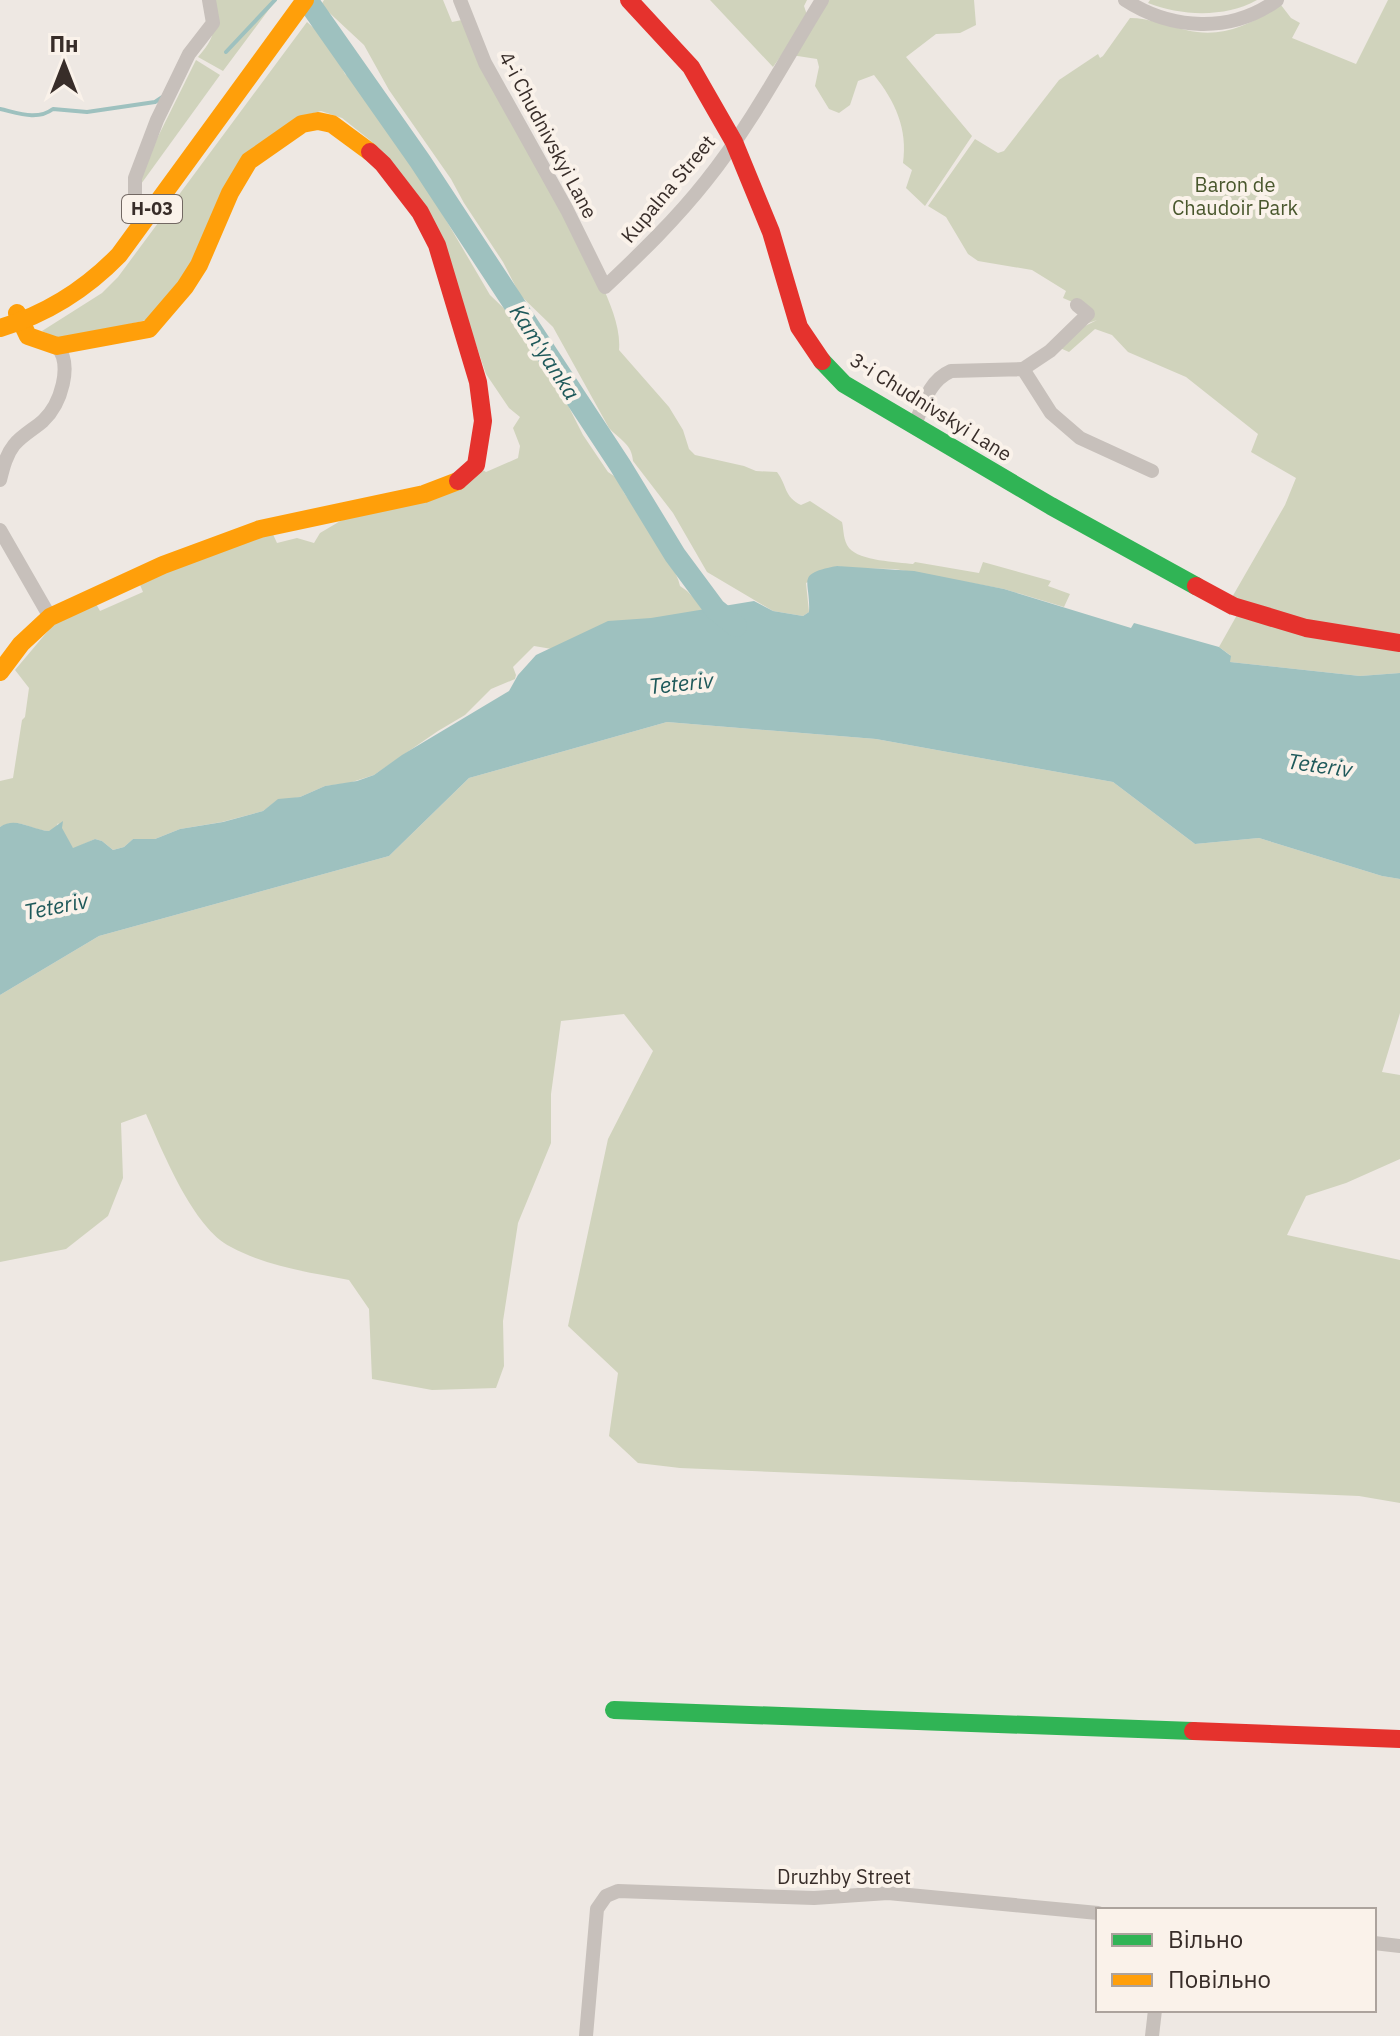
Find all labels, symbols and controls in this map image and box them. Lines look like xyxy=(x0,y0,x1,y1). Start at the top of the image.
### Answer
north arrow xyxy=(24,24,104,104)
text: Пн xyxy=(49,29,79,58)
street label: 4-i Chudnivskyi Lane xyxy=(493,46,604,223)
street label: Kupalna Street xyxy=(614,129,721,248)
park label: Baron de Chaudoir Park xyxy=(1172,171,1299,221)
road number: Н-03 xyxy=(122,195,182,223)
water label: Kam'yanka xyxy=(504,298,587,405)
street label: 3-i Chudnivskyi Lane xyxy=(845,346,1017,467)
water label: Teteriv xyxy=(647,665,716,700)
water label: Teteriv xyxy=(1286,746,1355,784)
water label: Teteriv xyxy=(21,885,92,926)
street label: Druzhby Street xyxy=(777,1863,911,1890)
legend xyxy=(1096,1908,1376,2012)
text: Вільно xyxy=(1168,1923,1243,1955)
text: Повільно xyxy=(1168,1963,1271,1995)

